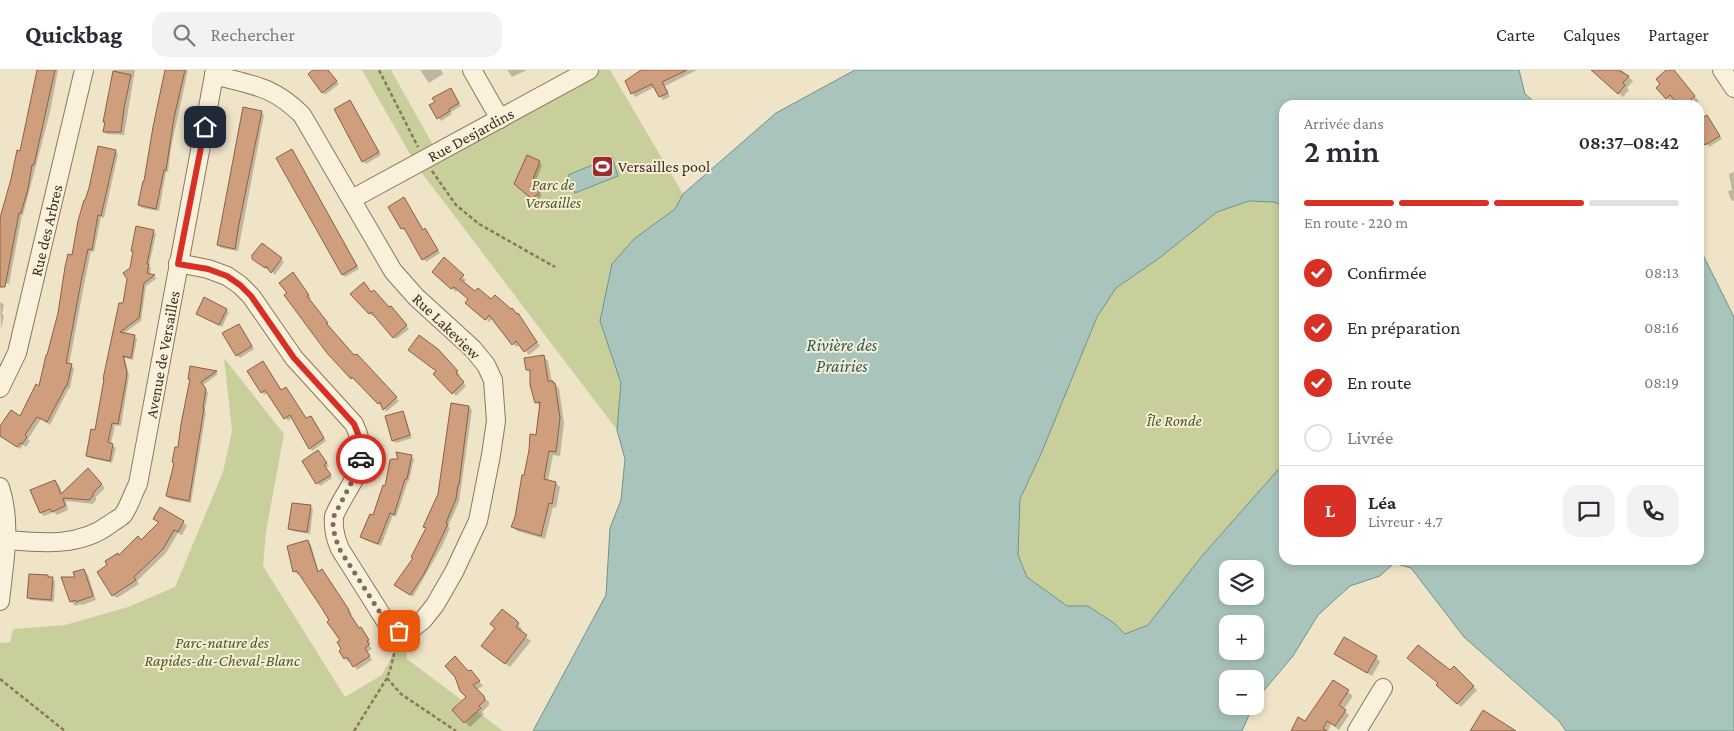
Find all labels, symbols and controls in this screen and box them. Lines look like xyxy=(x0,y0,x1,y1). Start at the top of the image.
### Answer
search box xyxy=(152,12,502,57)
text: Quickbag xyxy=(25,21,122,48)
icon: search xyxy=(170,21,198,49)
text: Rechercher xyxy=(210,24,295,45)
text: Carte xyxy=(1496,25,1535,45)
text: Calques xyxy=(1563,25,1620,45)
text: Partager xyxy=(1648,25,1709,45)
street label: Rue Desjardins xyxy=(425,105,517,165)
pin xyxy=(184,106,226,148)
icon: home xyxy=(191,113,219,141)
text: Arrivée dans xyxy=(1304,115,1384,132)
text: 08:37–08:42 xyxy=(1579,132,1679,153)
text: 2 min xyxy=(1304,133,1379,169)
sports icon: Versailles pool xyxy=(590,154,614,178)
place label: Versailles pool xyxy=(618,158,710,176)
park label: Parc de Versailles xyxy=(525,176,581,211)
street label: Rue des Arbres xyxy=(27,183,66,278)
text: En route · 220 m xyxy=(1304,214,1408,231)
icon: check xyxy=(1304,259,1332,287)
text: Confirmée xyxy=(1347,262,1427,283)
text: 08:13 xyxy=(1645,264,1679,281)
street label: Avenue de Versailles xyxy=(142,289,183,420)
street label: Rue Lakeview xyxy=(409,290,484,363)
icon: check xyxy=(1304,314,1332,342)
text: En préparation xyxy=(1347,317,1461,338)
text: 08:16 xyxy=(1644,319,1679,336)
water label: Rivière des Prairies xyxy=(807,335,878,376)
icon: check xyxy=(1304,369,1332,397)
text: En route xyxy=(1347,372,1411,393)
text: 08:19 xyxy=(1644,374,1679,391)
park label: Île Ronde xyxy=(1147,412,1202,429)
text: Livrée xyxy=(1347,427,1393,448)
courier xyxy=(336,434,386,484)
icon: car xyxy=(347,445,375,473)
button: chat xyxy=(1563,485,1615,537)
button: phone xyxy=(1627,485,1679,537)
text: Léa xyxy=(1368,492,1396,513)
text: L xyxy=(1325,500,1335,521)
text: Livreur · 4.7 xyxy=(1368,513,1443,530)
map controls xyxy=(1219,560,1264,715)
button: layers xyxy=(1219,560,1264,605)
pin xyxy=(378,610,420,652)
button: + xyxy=(1219,615,1264,660)
icon: bag xyxy=(385,617,413,645)
park label: Parc-nature des Rapides-du-Cheval-Blanc xyxy=(144,634,300,670)
button: − xyxy=(1219,670,1264,715)

